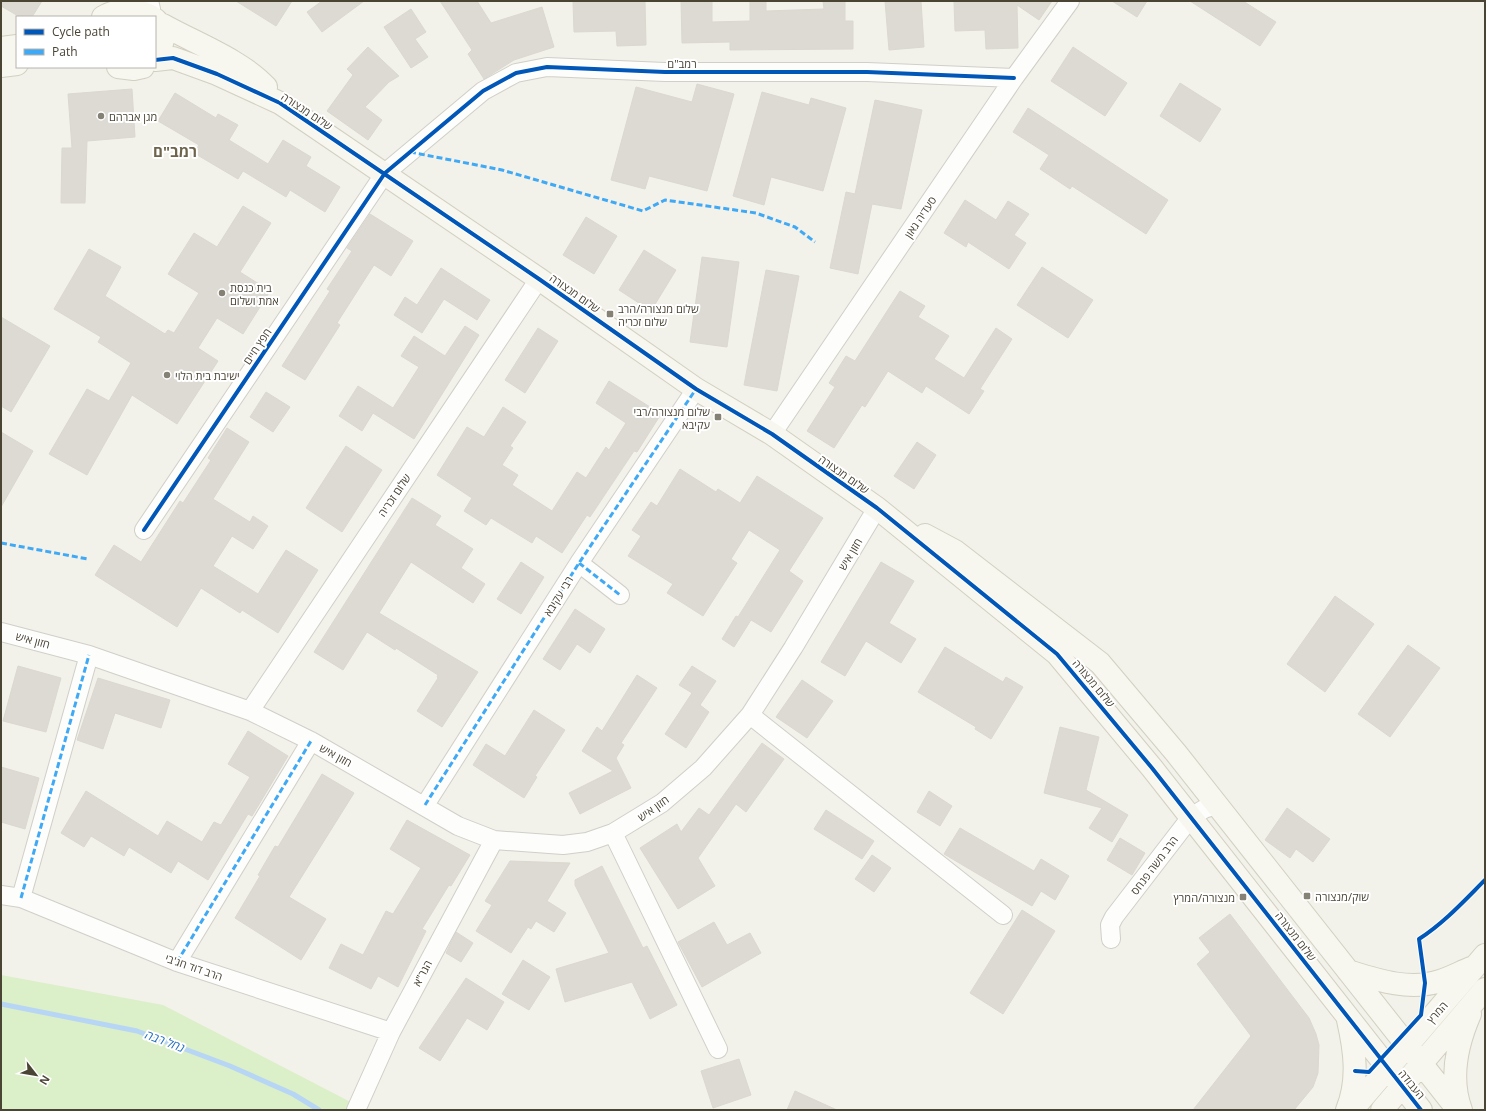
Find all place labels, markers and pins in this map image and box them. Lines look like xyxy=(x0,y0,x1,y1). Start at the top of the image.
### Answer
place label: מגן אברהם xyxy=(109,109,157,124)
marker: מגן אברהם xyxy=(96,111,106,121)
place label: בית כנסת אמת ושלום xyxy=(230,280,279,308)
marker: בית כנסת אמת ושלום xyxy=(217,288,227,298)
place label: שלום מנצורה/הרב שלום זכריה xyxy=(618,301,699,329)
marker: שלום מנצורה/הרב שלום זכריה xyxy=(605,309,615,319)
place label: ישיבת בית הלוי xyxy=(175,368,240,383)
marker: ישיבת בית הלוי xyxy=(162,370,172,380)
place label: שלום מנצורה/רבי עקיבא xyxy=(634,404,711,432)
marker: שלום מנצורה/רבי עקיבא xyxy=(713,412,723,422)
place label: שוק/מנצורה xyxy=(1315,889,1369,904)
place label: מנצורה/המרץ xyxy=(1174,890,1235,905)
marker: שוק/מנצורה xyxy=(1302,891,1312,901)
marker: מנצורה/המרץ xyxy=(1238,892,1248,902)

